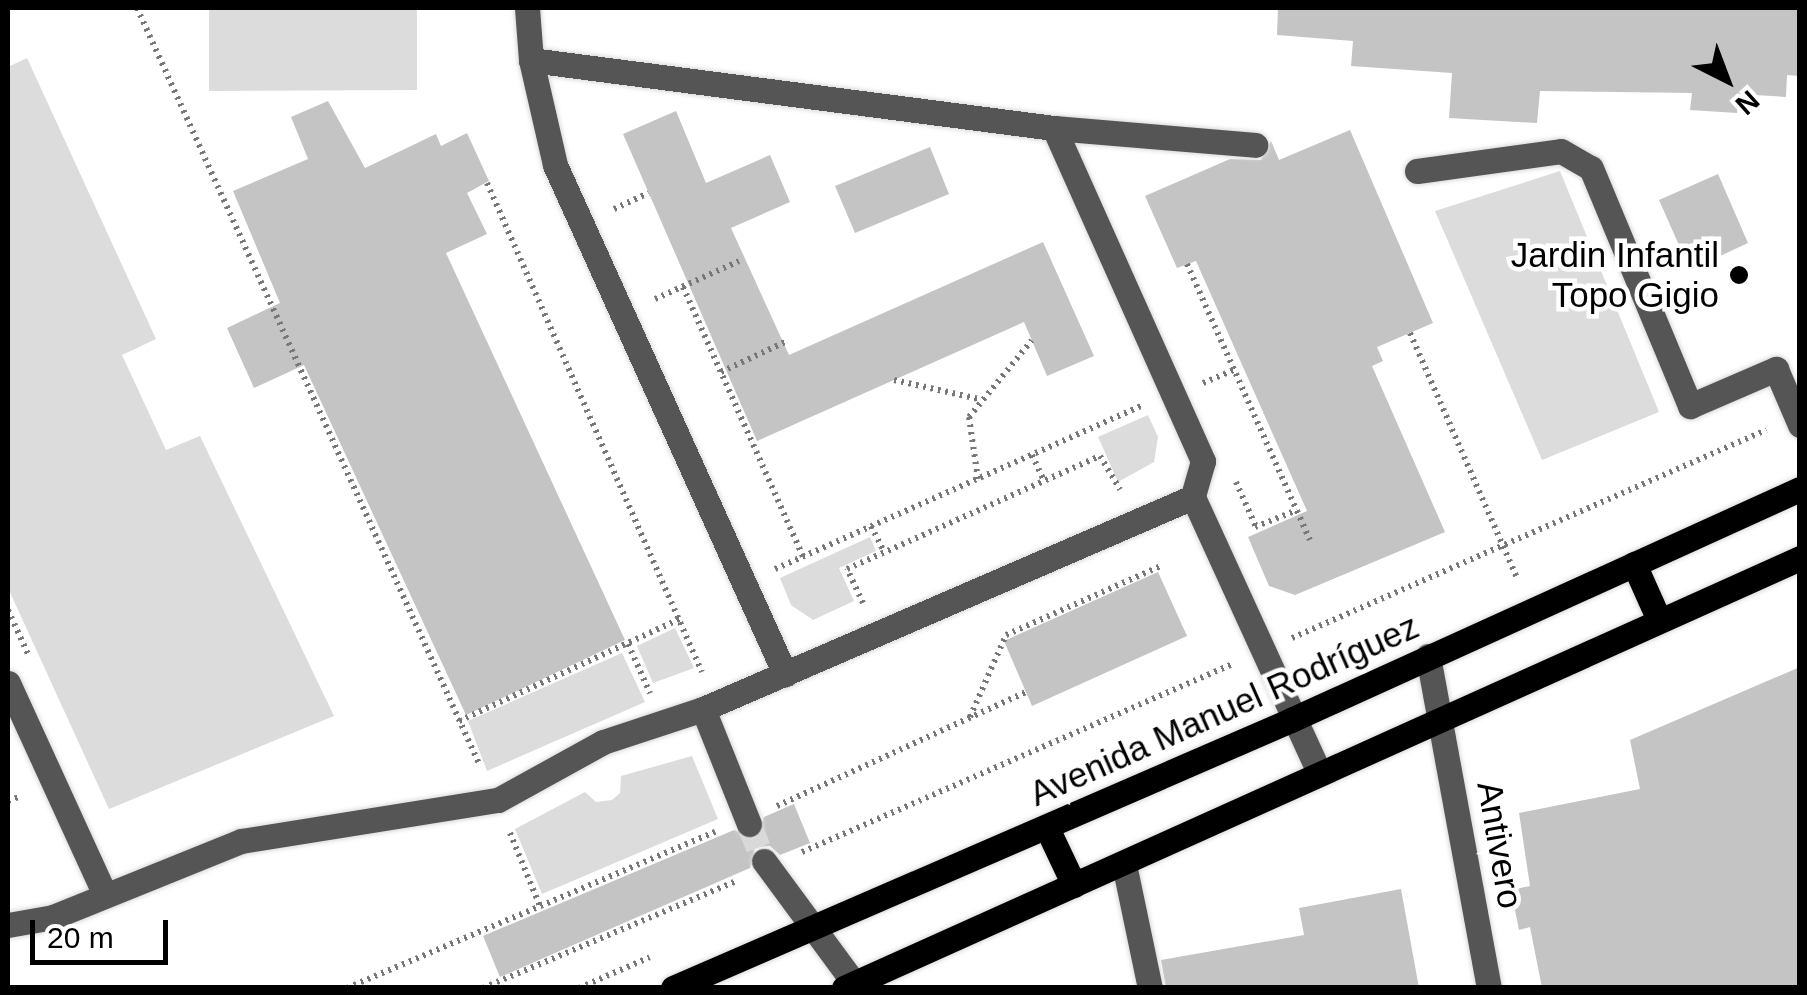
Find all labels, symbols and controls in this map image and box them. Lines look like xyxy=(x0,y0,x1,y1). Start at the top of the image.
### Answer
north arrow xyxy=(1677,30,1777,130)
text: N xyxy=(1730,84,1765,121)
place label: Jardin Infantil Topo Gigio xyxy=(1511,234,1719,316)
marker: Jardin Infantil Topo Gigio xyxy=(1728,264,1750,286)
street label: Avenida Manuel Rodríguez xyxy=(1023,605,1425,815)
street label: Antivero xyxy=(1468,778,1532,912)
scale bar xyxy=(35,900,172,962)
text: 20 m xyxy=(47,921,114,954)

